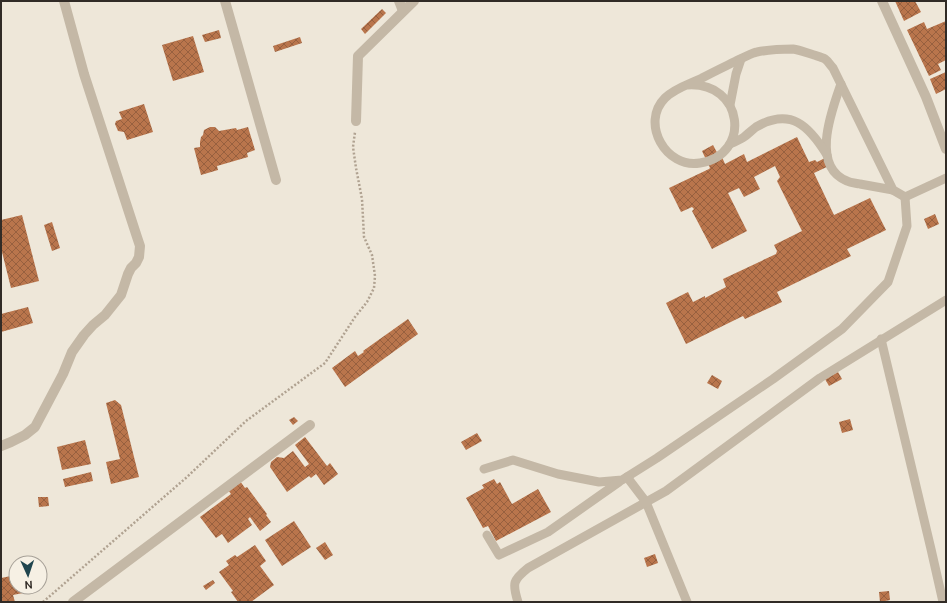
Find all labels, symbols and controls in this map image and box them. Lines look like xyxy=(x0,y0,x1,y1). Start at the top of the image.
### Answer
north arrow xyxy=(8,555,48,595)
text: N xyxy=(24,579,33,591)

